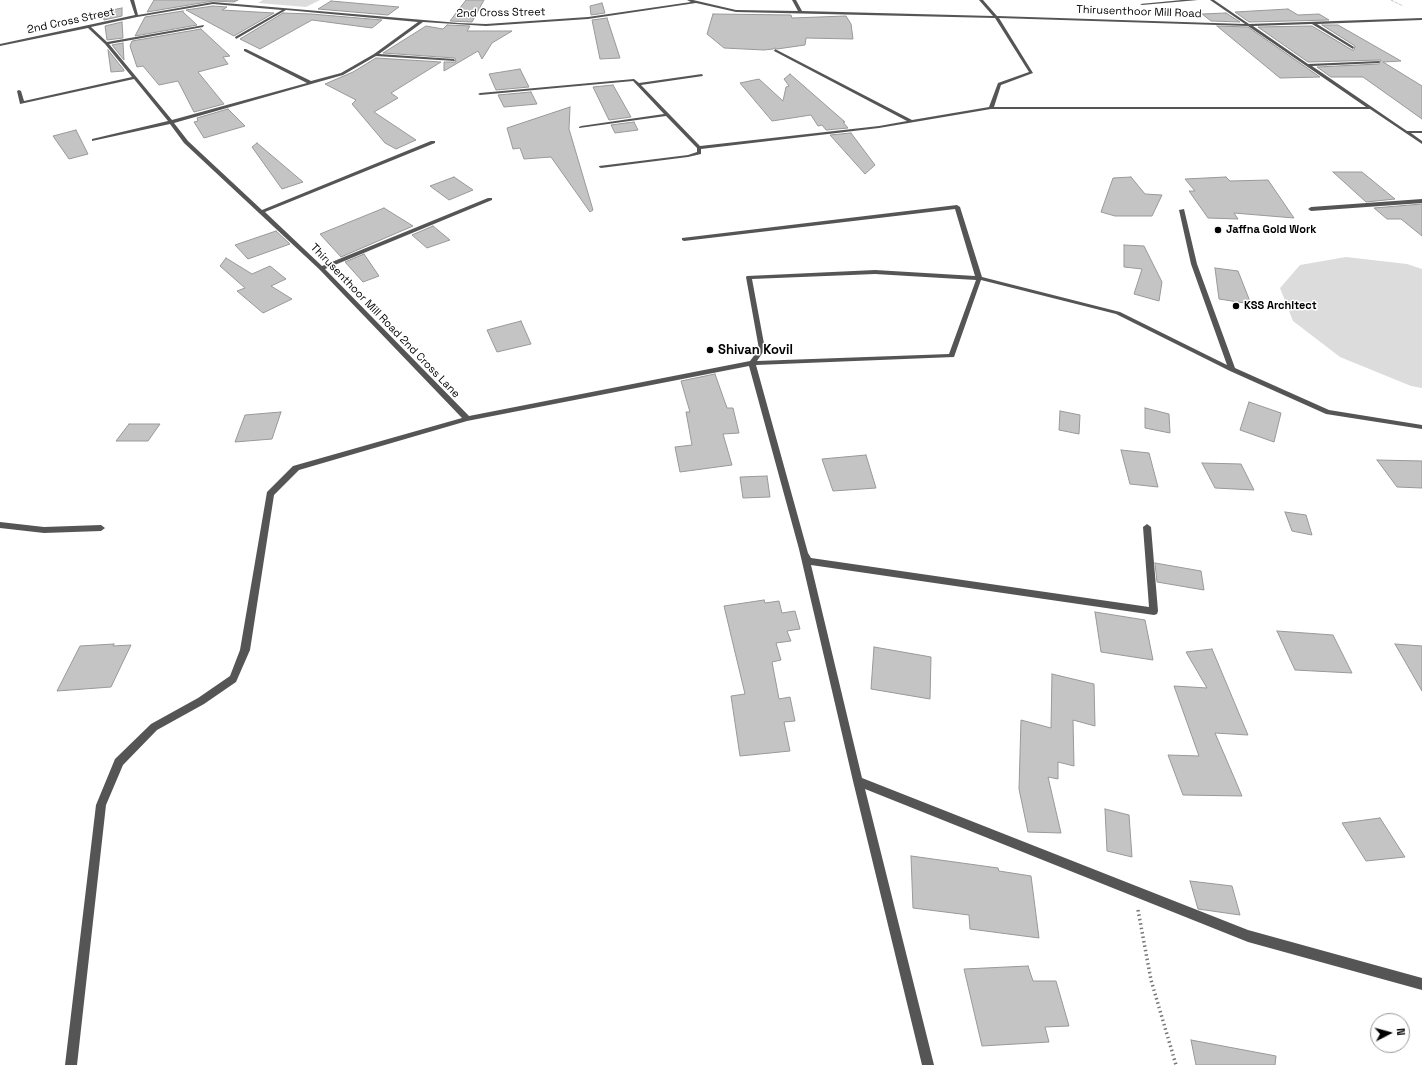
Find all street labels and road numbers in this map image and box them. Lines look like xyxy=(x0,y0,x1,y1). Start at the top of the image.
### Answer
street label: Thirusenthoor Mill Road xyxy=(1076,3,1202,21)
street label: 2nd Cross Street xyxy=(26,5,116,37)
street label: 2nd Cross Street xyxy=(456,6,546,20)
street label: Thirusenthoor Mill Road 2nd Cross Lane xyxy=(308,241,462,401)

